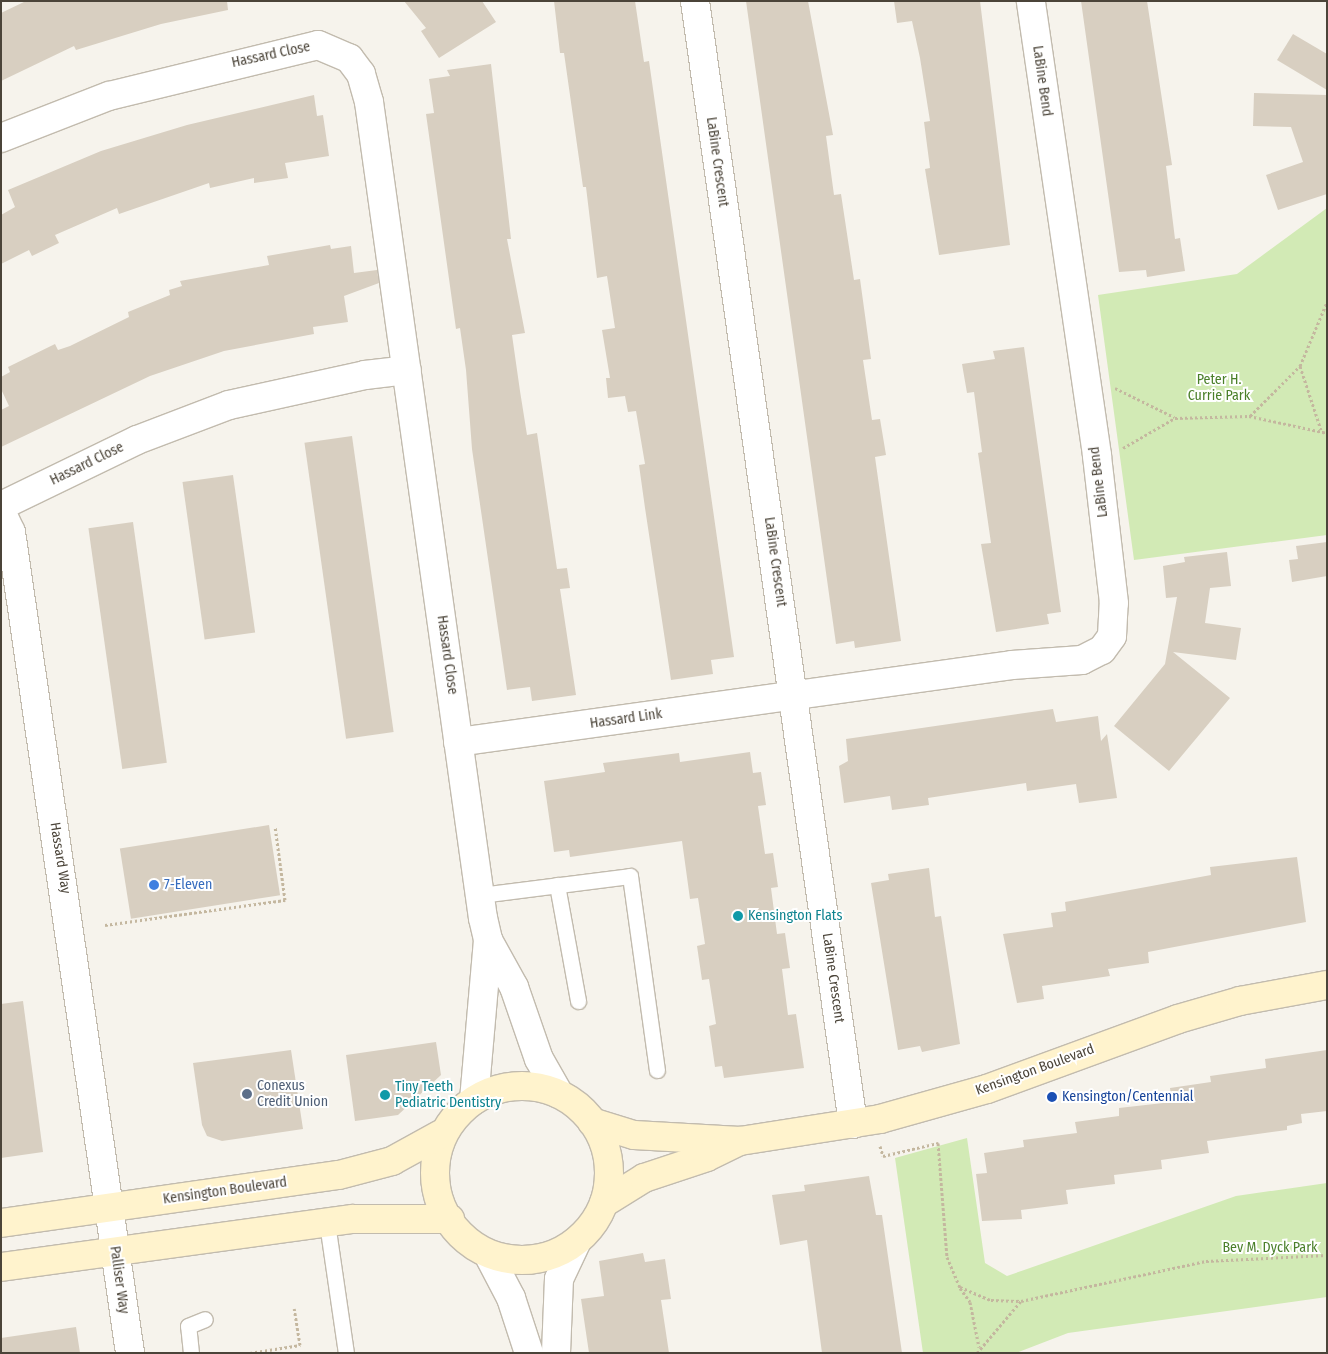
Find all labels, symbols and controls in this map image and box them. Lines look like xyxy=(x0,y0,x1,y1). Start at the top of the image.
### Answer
street label: Hassard Close xyxy=(230,38,312,72)
street label: LaBine Bend xyxy=(1029,45,1055,117)
street label: LaBine Crescent xyxy=(702,116,732,208)
park label: Peter H. Currie Park xyxy=(1188,372,1250,404)
street label: Hassard Close xyxy=(47,439,127,489)
street label: LaBine Bend xyxy=(1086,446,1112,518)
street label: LaBine Crescent xyxy=(760,516,790,608)
street label: Hassard Close xyxy=(433,614,461,696)
street label: Hassard Link xyxy=(589,706,663,732)
street label: Hassard Way xyxy=(46,821,74,895)
place label: 7-Eleven xyxy=(164,877,212,893)
marker: 7-Eleven xyxy=(148,879,160,891)
place label: Kensington Flats xyxy=(748,908,842,924)
marker: Kensington Flats xyxy=(732,910,744,922)
street label: LaBine Crescent xyxy=(818,932,848,1024)
street label: Kensington Boulevard xyxy=(973,1041,1097,1099)
place label: Conexus Credit Union xyxy=(257,1078,328,1110)
place label: Tiny Teeth Pediatric Dentistry xyxy=(395,1079,501,1112)
marker: Conexus Credit Union xyxy=(241,1088,253,1100)
marker: Tiny Teeth Pediatric Dentistry xyxy=(379,1089,391,1101)
place label: Kensington/Centennial xyxy=(1062,1089,1193,1105)
marker: Kensington/Centennial xyxy=(1046,1091,1058,1103)
street label: Kensington Boulevard xyxy=(162,1174,288,1208)
park label: Bev M. Dyck Park xyxy=(1222,1240,1318,1256)
street label: Palliser Way xyxy=(106,1245,132,1315)

